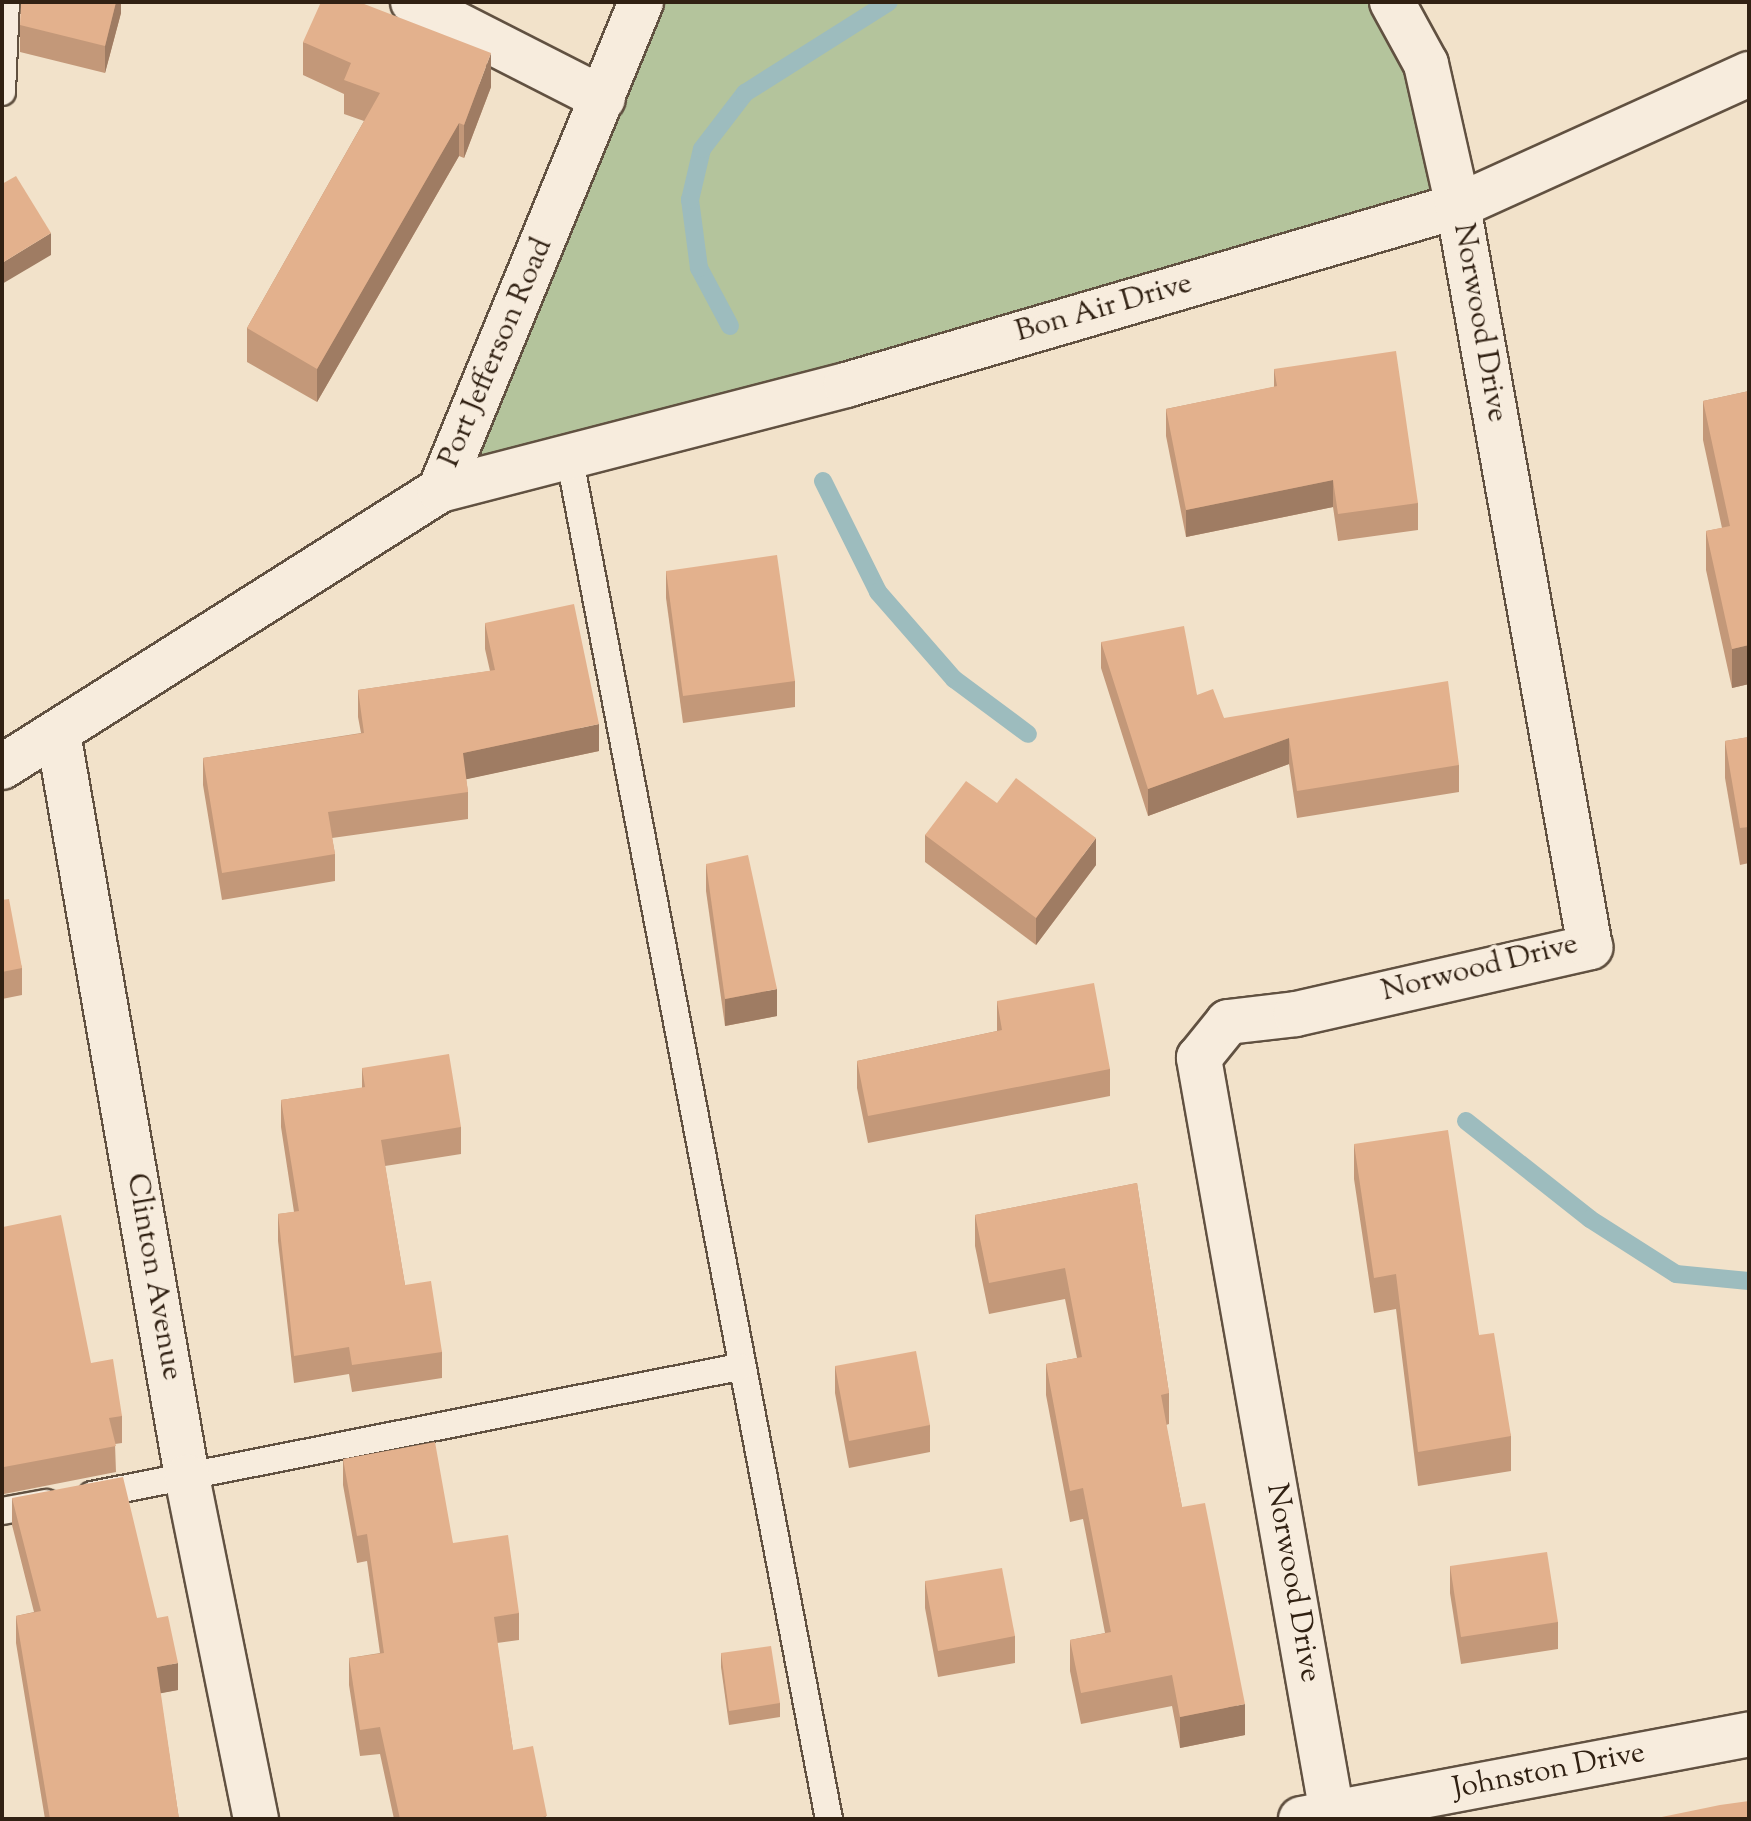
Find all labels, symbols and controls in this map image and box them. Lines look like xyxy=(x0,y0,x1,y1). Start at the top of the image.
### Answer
street label: Norwood Drive xyxy=(1444,221,1514,425)
street label: Port Jefferson Road xyxy=(433,233,561,473)
street label: Bon Air Drive xyxy=(1012,267,1196,351)
street label: Norwood Drive xyxy=(1378,927,1582,1011)
street label: Clinton Avenue xyxy=(117,1171,189,1383)
street label: Norwood Drive xyxy=(1257,1481,1327,1685)
street label: Johnston Drive xyxy=(1450,1736,1648,1808)

